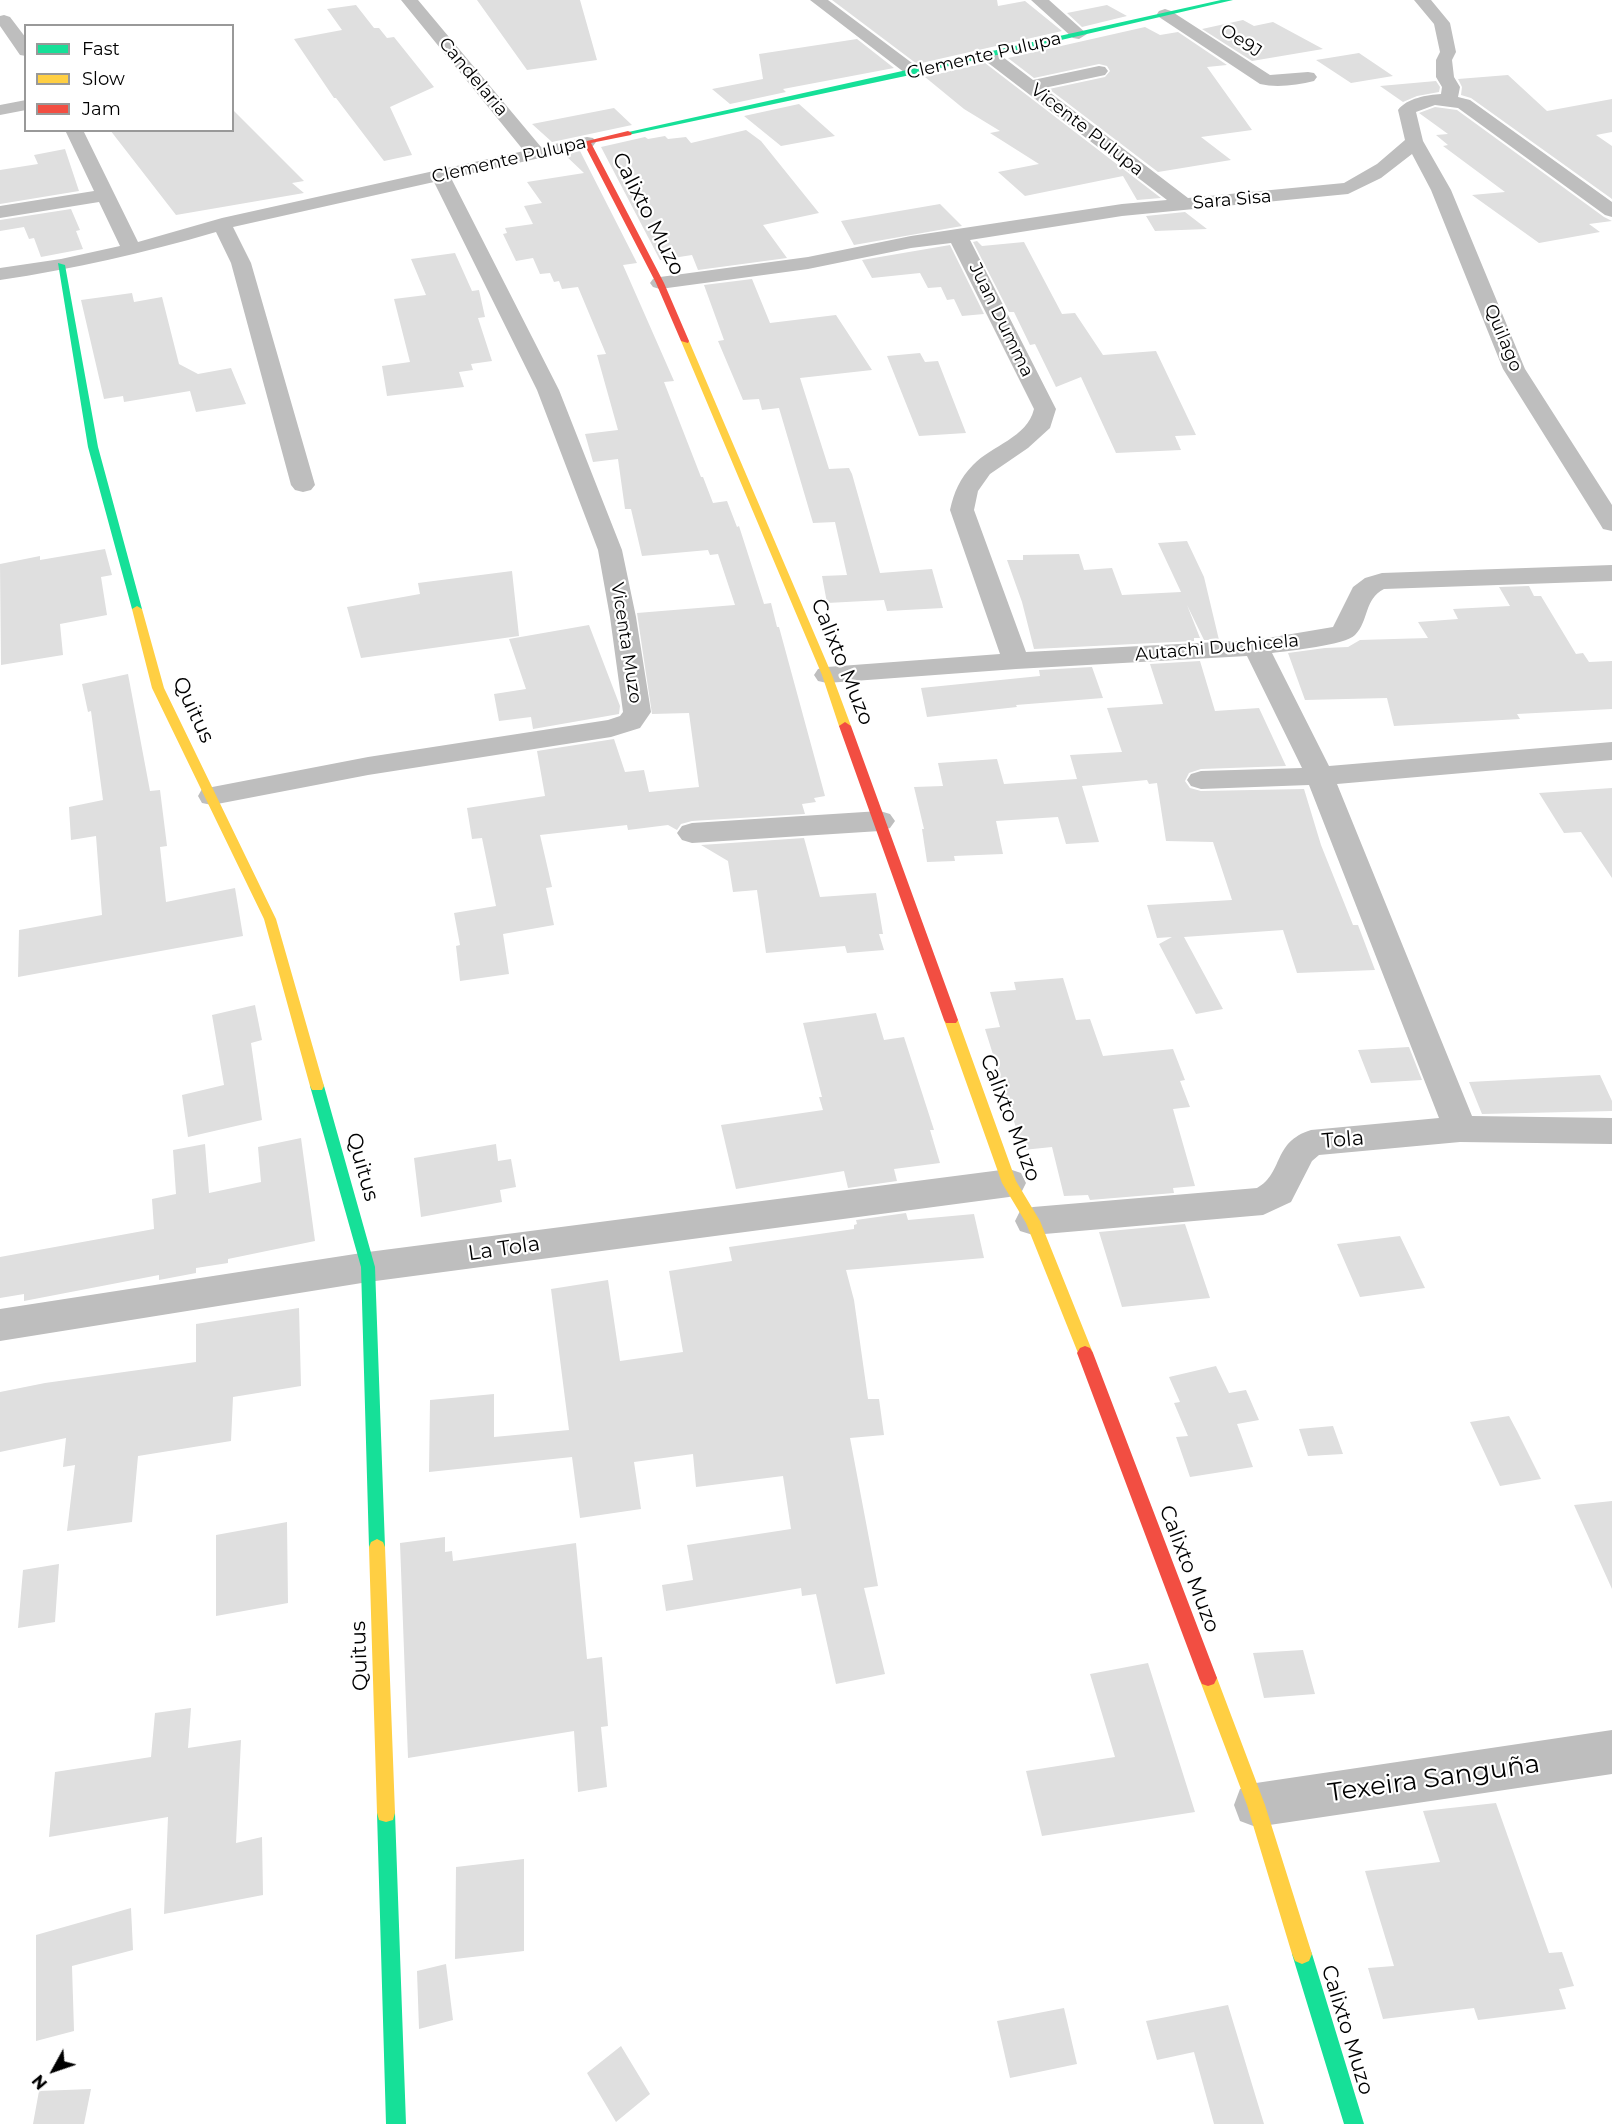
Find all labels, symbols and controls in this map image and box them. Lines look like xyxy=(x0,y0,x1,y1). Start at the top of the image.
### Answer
street label: Oe9J xyxy=(1216,20,1266,62)
legend xyxy=(24,24,234,132)
street label: Clemente Pulupa xyxy=(905,28,1063,84)
street label: Candelaria xyxy=(434,33,512,121)
text: Fast xyxy=(82,38,120,60)
text: Slow xyxy=(82,68,125,90)
street label: Vicente Pulupa xyxy=(1026,79,1148,181)
text: Jam xyxy=(82,98,121,120)
street label: Clemente Pulupa xyxy=(430,132,588,188)
street label: Calixto Muzo xyxy=(606,148,690,280)
street label: Sara Sisa xyxy=(1192,186,1272,214)
street label: Juan Dumma xyxy=(964,259,1038,381)
street label: Quilago xyxy=(1479,301,1527,375)
street label: Vicenta Muzo xyxy=(606,581,646,705)
street label: Calixto Muzo xyxy=(805,595,879,729)
street label: Autachi Duchicela xyxy=(1134,630,1300,666)
street label: Quitus xyxy=(167,673,219,747)
street label: Calixto Muzo xyxy=(974,1051,1046,1185)
street label: Tola xyxy=(1321,1126,1365,1154)
street label: Quitus xyxy=(340,1130,384,1204)
street label: La Tola xyxy=(466,1231,542,1267)
street label: Calixto Muzo xyxy=(1153,1502,1225,1636)
street label: Quitus xyxy=(346,1621,374,1691)
street label: Texeira Sanguña xyxy=(1326,1749,1542,1809)
street label: Calixto Muzo xyxy=(1315,1962,1379,2098)
north arrow xyxy=(24,2040,84,2100)
text: N xyxy=(28,2071,51,2093)

